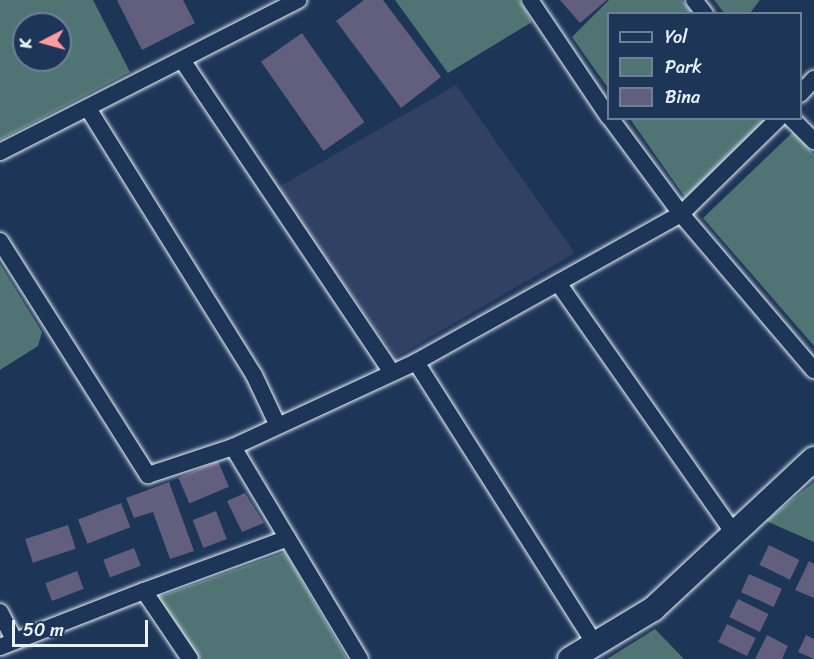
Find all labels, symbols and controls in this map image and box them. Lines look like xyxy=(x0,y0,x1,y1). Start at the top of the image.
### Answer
north arrow xyxy=(12,12,72,72)
legend xyxy=(607,12,802,120)
text: Yol xyxy=(665,21,687,53)
text: K xyxy=(11,37,41,50)
text: Park xyxy=(665,51,702,83)
text: Bina xyxy=(665,81,700,113)
scale bar xyxy=(15,608,152,646)
text: 50 m xyxy=(23,614,64,646)

